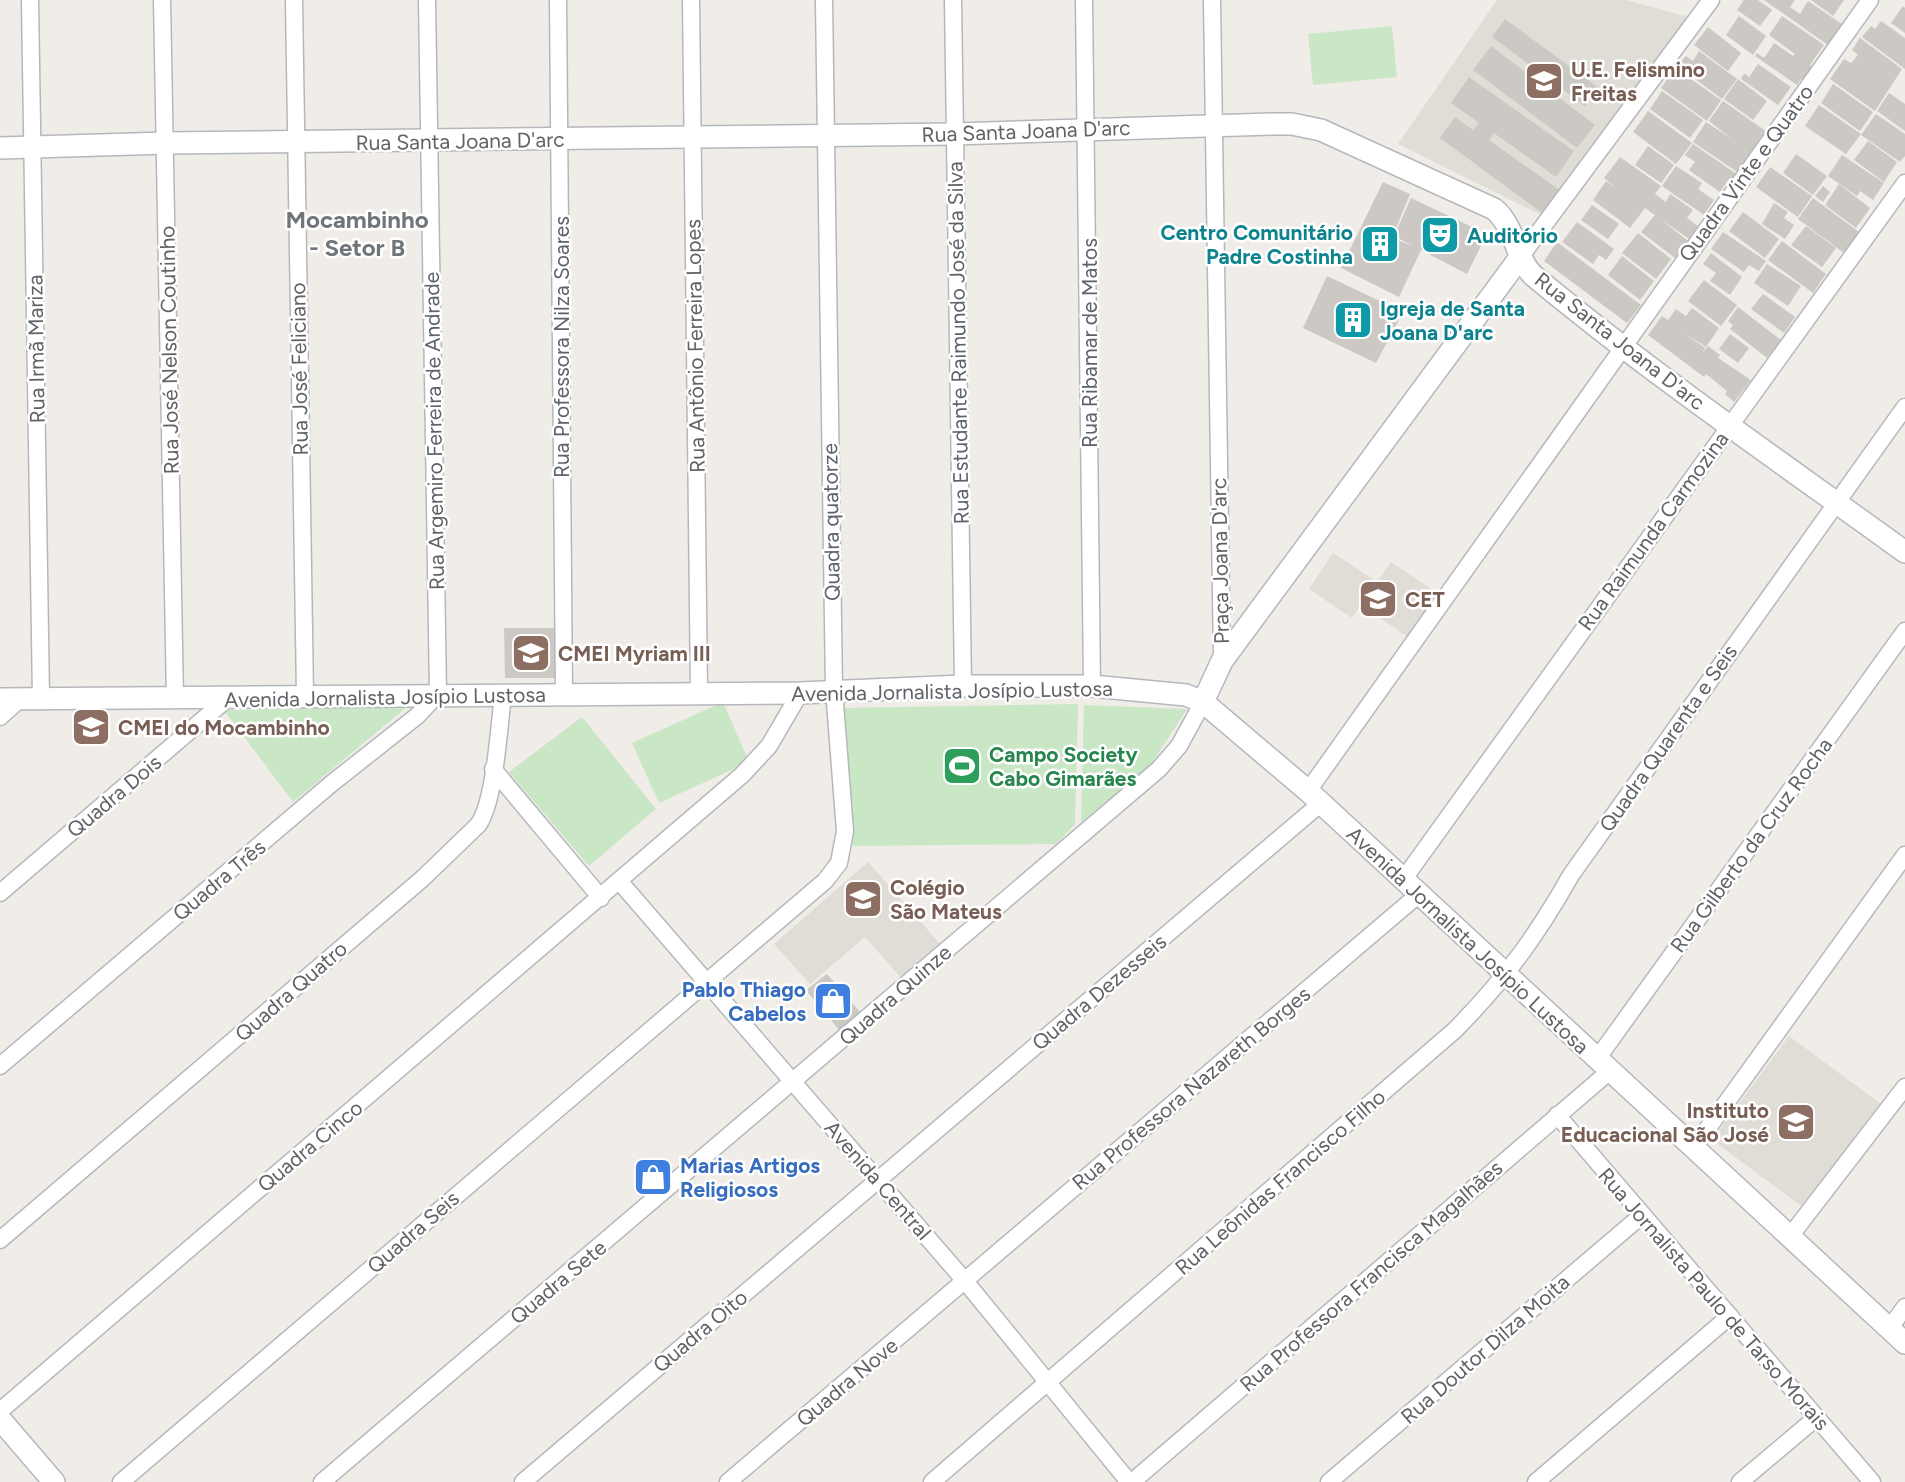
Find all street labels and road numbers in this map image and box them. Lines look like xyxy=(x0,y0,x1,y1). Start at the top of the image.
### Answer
street label: Quadra Vinte e Quatro xyxy=(1673,80,1819,266)
street label: Rua Santa Joana D'arc xyxy=(921,115,1131,147)
street label: Rua Santa Joana D'arc xyxy=(355,127,565,155)
street label: Rua Estudante Raimundo José da Silva xyxy=(942,161,974,525)
street label: Rua Professora Nilza Soares xyxy=(549,216,574,478)
street label: Rua Antônio Ferreira Lopes xyxy=(680,219,710,473)
street label: Rua José Nelson Coutinho xyxy=(154,225,184,475)
street label: Rua Ribamar de Matos xyxy=(1077,238,1102,448)
street label: Rua Santa Joana D'arc xyxy=(1530,267,1710,415)
street label: Rua Argemiro Ferreira de Andrade xyxy=(419,272,449,590)
street label: Rua Irmã Mariza xyxy=(22,274,50,424)
street label: Rua José Feliciano xyxy=(285,282,313,456)
street label: Rua Raimunda Carmozina xyxy=(1572,427,1734,635)
street label: Quadra quatorze xyxy=(817,443,845,601)
street label: Praça Joana D'arc xyxy=(1206,478,1234,644)
street label: Quadra Quarenta e Seis xyxy=(1594,640,1742,836)
street label: Avenida Jornalista Josípio Lustosa xyxy=(791,676,1113,706)
street label: Avenida Jornalista Josípio Lustosa xyxy=(224,682,546,712)
street label: Rua Gilberto da Cruz Rocha xyxy=(1665,733,1837,957)
street label: Quadra Dois xyxy=(62,749,166,843)
street label: Avenida Jornalista Josípio Lustosa xyxy=(1342,821,1594,1059)
street label: Quadra Três xyxy=(168,834,270,926)
street label: Quadra Dezesseis xyxy=(1027,929,1171,1055)
street label: Quadra Quatro xyxy=(230,936,352,1046)
street label: Quadra Quinze xyxy=(834,939,956,1051)
street label: Rua Professora Nazareth Borges xyxy=(1067,981,1315,1195)
street label: Rua Leônidas Francisco Filho xyxy=(1170,1084,1390,1280)
street label: Quadra Cinco xyxy=(252,1095,368,1197)
street label: Avenida Central xyxy=(819,1115,937,1245)
street label: Rua Professora Francisca Magalhães xyxy=(1235,1155,1507,1397)
street label: Rua Jornalista Paulo de Tarso Morais xyxy=(1593,1163,1835,1435)
street label: Quadra Seis xyxy=(362,1185,464,1279)
street label: Quadra Sete xyxy=(505,1235,611,1329)
street label: Rua Doutor Dilza Moita xyxy=(1396,1269,1574,1429)
street label: Quadra Oito xyxy=(648,1284,752,1378)
street label: Quadra Nove xyxy=(791,1332,903,1432)

